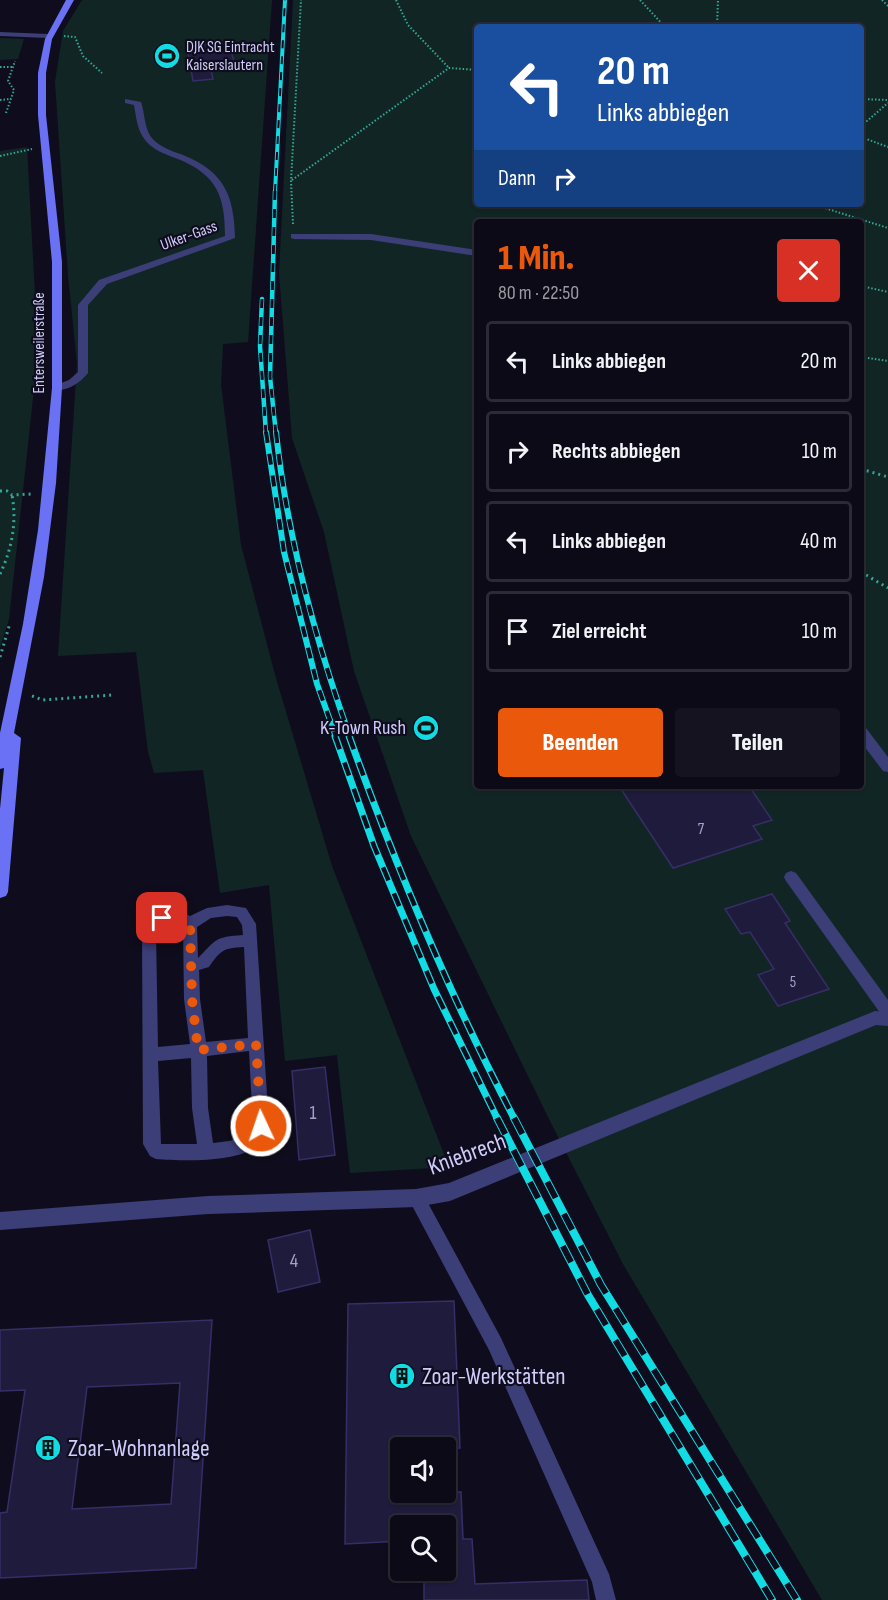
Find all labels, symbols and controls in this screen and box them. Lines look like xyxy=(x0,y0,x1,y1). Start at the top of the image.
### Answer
place label: DJK SG Eintracht Kaiserslautern xyxy=(186,38,275,75)
sports icon: DJK SG Eintracht Kaiserslautern xyxy=(152,41,182,71)
text: 20 m xyxy=(597,46,670,97)
icon: left xyxy=(498,48,576,126)
text: Links abbiegen xyxy=(597,97,729,129)
icon: right xyxy=(548,162,581,195)
text: Dann xyxy=(498,165,536,192)
street label: Ulker-Gass xyxy=(158,217,220,255)
text: 1 Min. xyxy=(498,237,574,280)
button: close xyxy=(777,239,840,302)
text: 80 m · 22:50 xyxy=(498,281,579,305)
street label: Entersweilerstraße xyxy=(30,292,49,394)
icon: left xyxy=(501,345,534,378)
text: Links abbiegen xyxy=(552,348,666,375)
text: 20 m xyxy=(801,348,837,375)
icon: right xyxy=(501,435,534,468)
text: Rechts abbiegen xyxy=(552,438,681,465)
text: 10 m xyxy=(802,438,837,465)
icon: left xyxy=(501,525,534,558)
text: Links abbiegen xyxy=(552,528,666,555)
text: 40 m xyxy=(800,528,837,555)
icon: arrive xyxy=(501,615,534,648)
text: Ziel erreicht xyxy=(552,618,647,645)
text: 10 m xyxy=(802,618,837,645)
button: Beenden xyxy=(498,708,663,777)
button: Teilen xyxy=(675,708,840,777)
sports icon: K-Town Rush xyxy=(411,713,441,743)
place label: K-Town Rush xyxy=(320,716,406,740)
house number: 7 xyxy=(698,820,705,839)
pin xyxy=(136,892,187,943)
icon: arrive xyxy=(145,901,178,934)
house number: 5 xyxy=(790,973,796,992)
position arrow xyxy=(229,1094,293,1158)
house number: 1 xyxy=(310,1101,317,1125)
street label: Kniebrech xyxy=(424,1127,510,1181)
house number: 4 xyxy=(290,1249,298,1273)
building icon: Zoar-Werkstätten xyxy=(387,1361,417,1391)
place label: Zoar-Werkstätten xyxy=(422,1362,566,1391)
building icon: Zoar-Wohnanlage xyxy=(33,1433,63,1463)
place label: Zoar-Wohnanlage xyxy=(68,1434,210,1463)
map controls xyxy=(390,1437,456,1581)
button: sound xyxy=(390,1437,456,1503)
button: search xyxy=(390,1515,456,1581)

